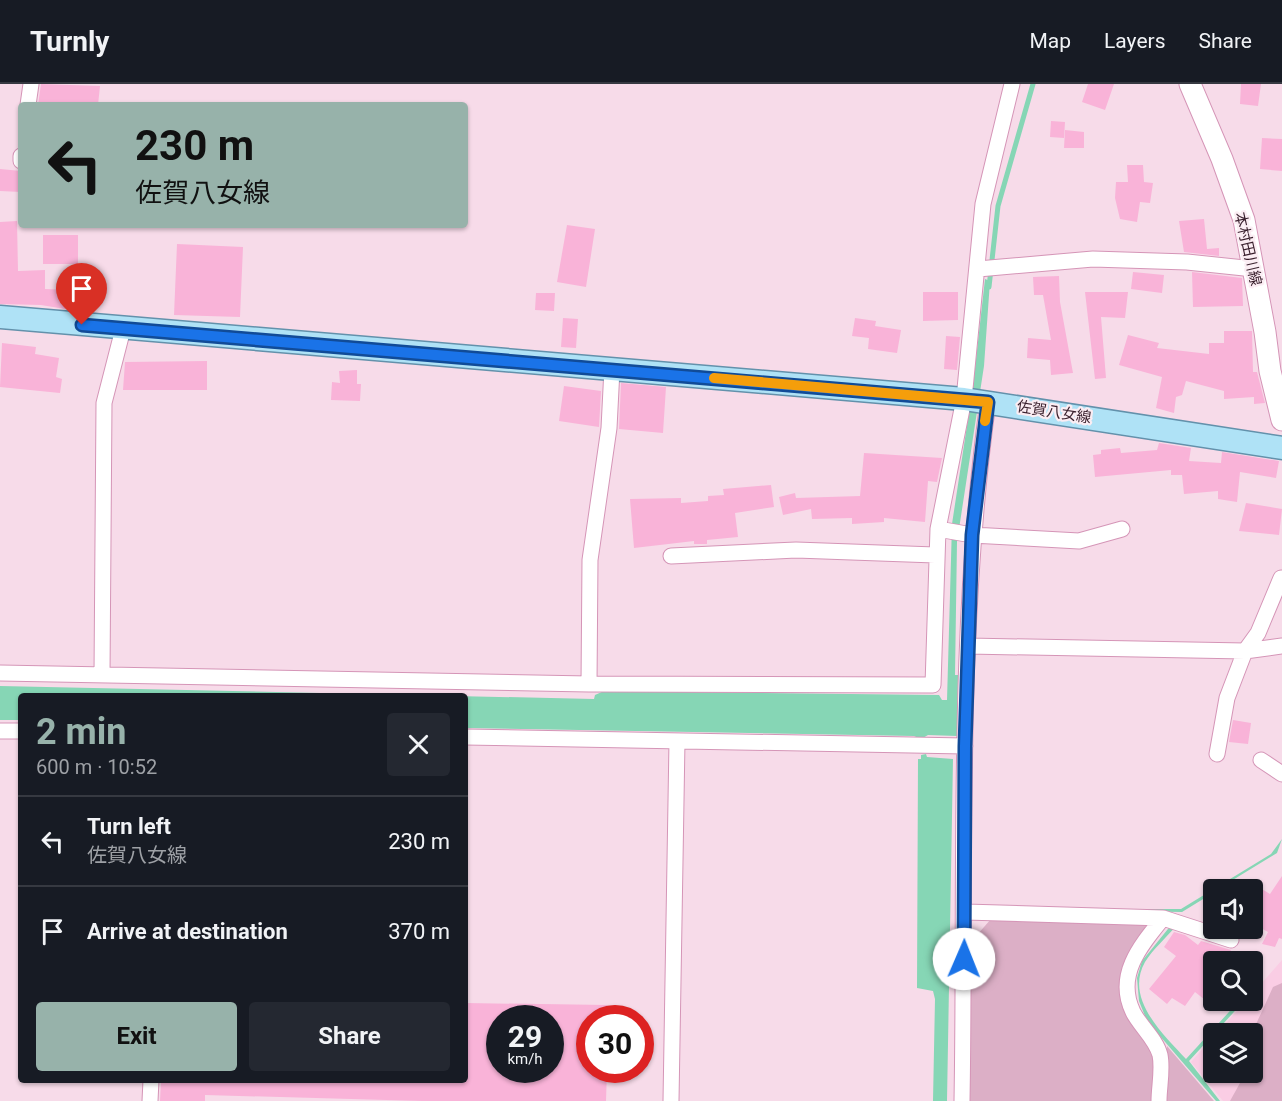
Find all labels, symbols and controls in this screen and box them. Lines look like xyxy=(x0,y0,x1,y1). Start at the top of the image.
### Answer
text: Turnly xyxy=(30,25,109,58)
text: Map xyxy=(1029,29,1071,53)
text: Layers xyxy=(1104,29,1165,53)
text: Share xyxy=(1198,29,1252,53)
text: 230 m xyxy=(135,121,254,170)
icon: left xyxy=(36,126,114,204)
text: 佐賀八女線 xyxy=(135,177,270,209)
street label: 本村田川線 xyxy=(1231,210,1265,288)
pin xyxy=(56,263,107,325)
icon: arrive xyxy=(65,272,98,305)
street label: 佐賀八女線 xyxy=(1016,397,1092,427)
text: 2 min xyxy=(36,711,127,753)
button: close xyxy=(387,713,450,776)
text: 600 m · 10:52 xyxy=(36,755,157,779)
text: Turn left xyxy=(87,814,171,839)
icon: left xyxy=(36,825,69,858)
text: 230 m xyxy=(388,829,450,854)
text: 佐賀八女線 xyxy=(87,843,187,867)
map controls xyxy=(1203,879,1263,1083)
button: sound xyxy=(1203,879,1263,939)
icon: arrive xyxy=(36,915,69,948)
text: Arrive at destination xyxy=(87,919,288,944)
text: 370 m xyxy=(388,919,450,944)
position arrow xyxy=(932,927,996,991)
button: search xyxy=(1203,951,1263,1011)
button: Exit xyxy=(36,1002,237,1071)
button: Share xyxy=(249,1002,450,1071)
speed limit sign: 30 xyxy=(576,1005,654,1083)
text: 29 xyxy=(508,1019,542,1054)
button: layers xyxy=(1203,1023,1263,1083)
text: km/h xyxy=(507,1050,543,1068)

